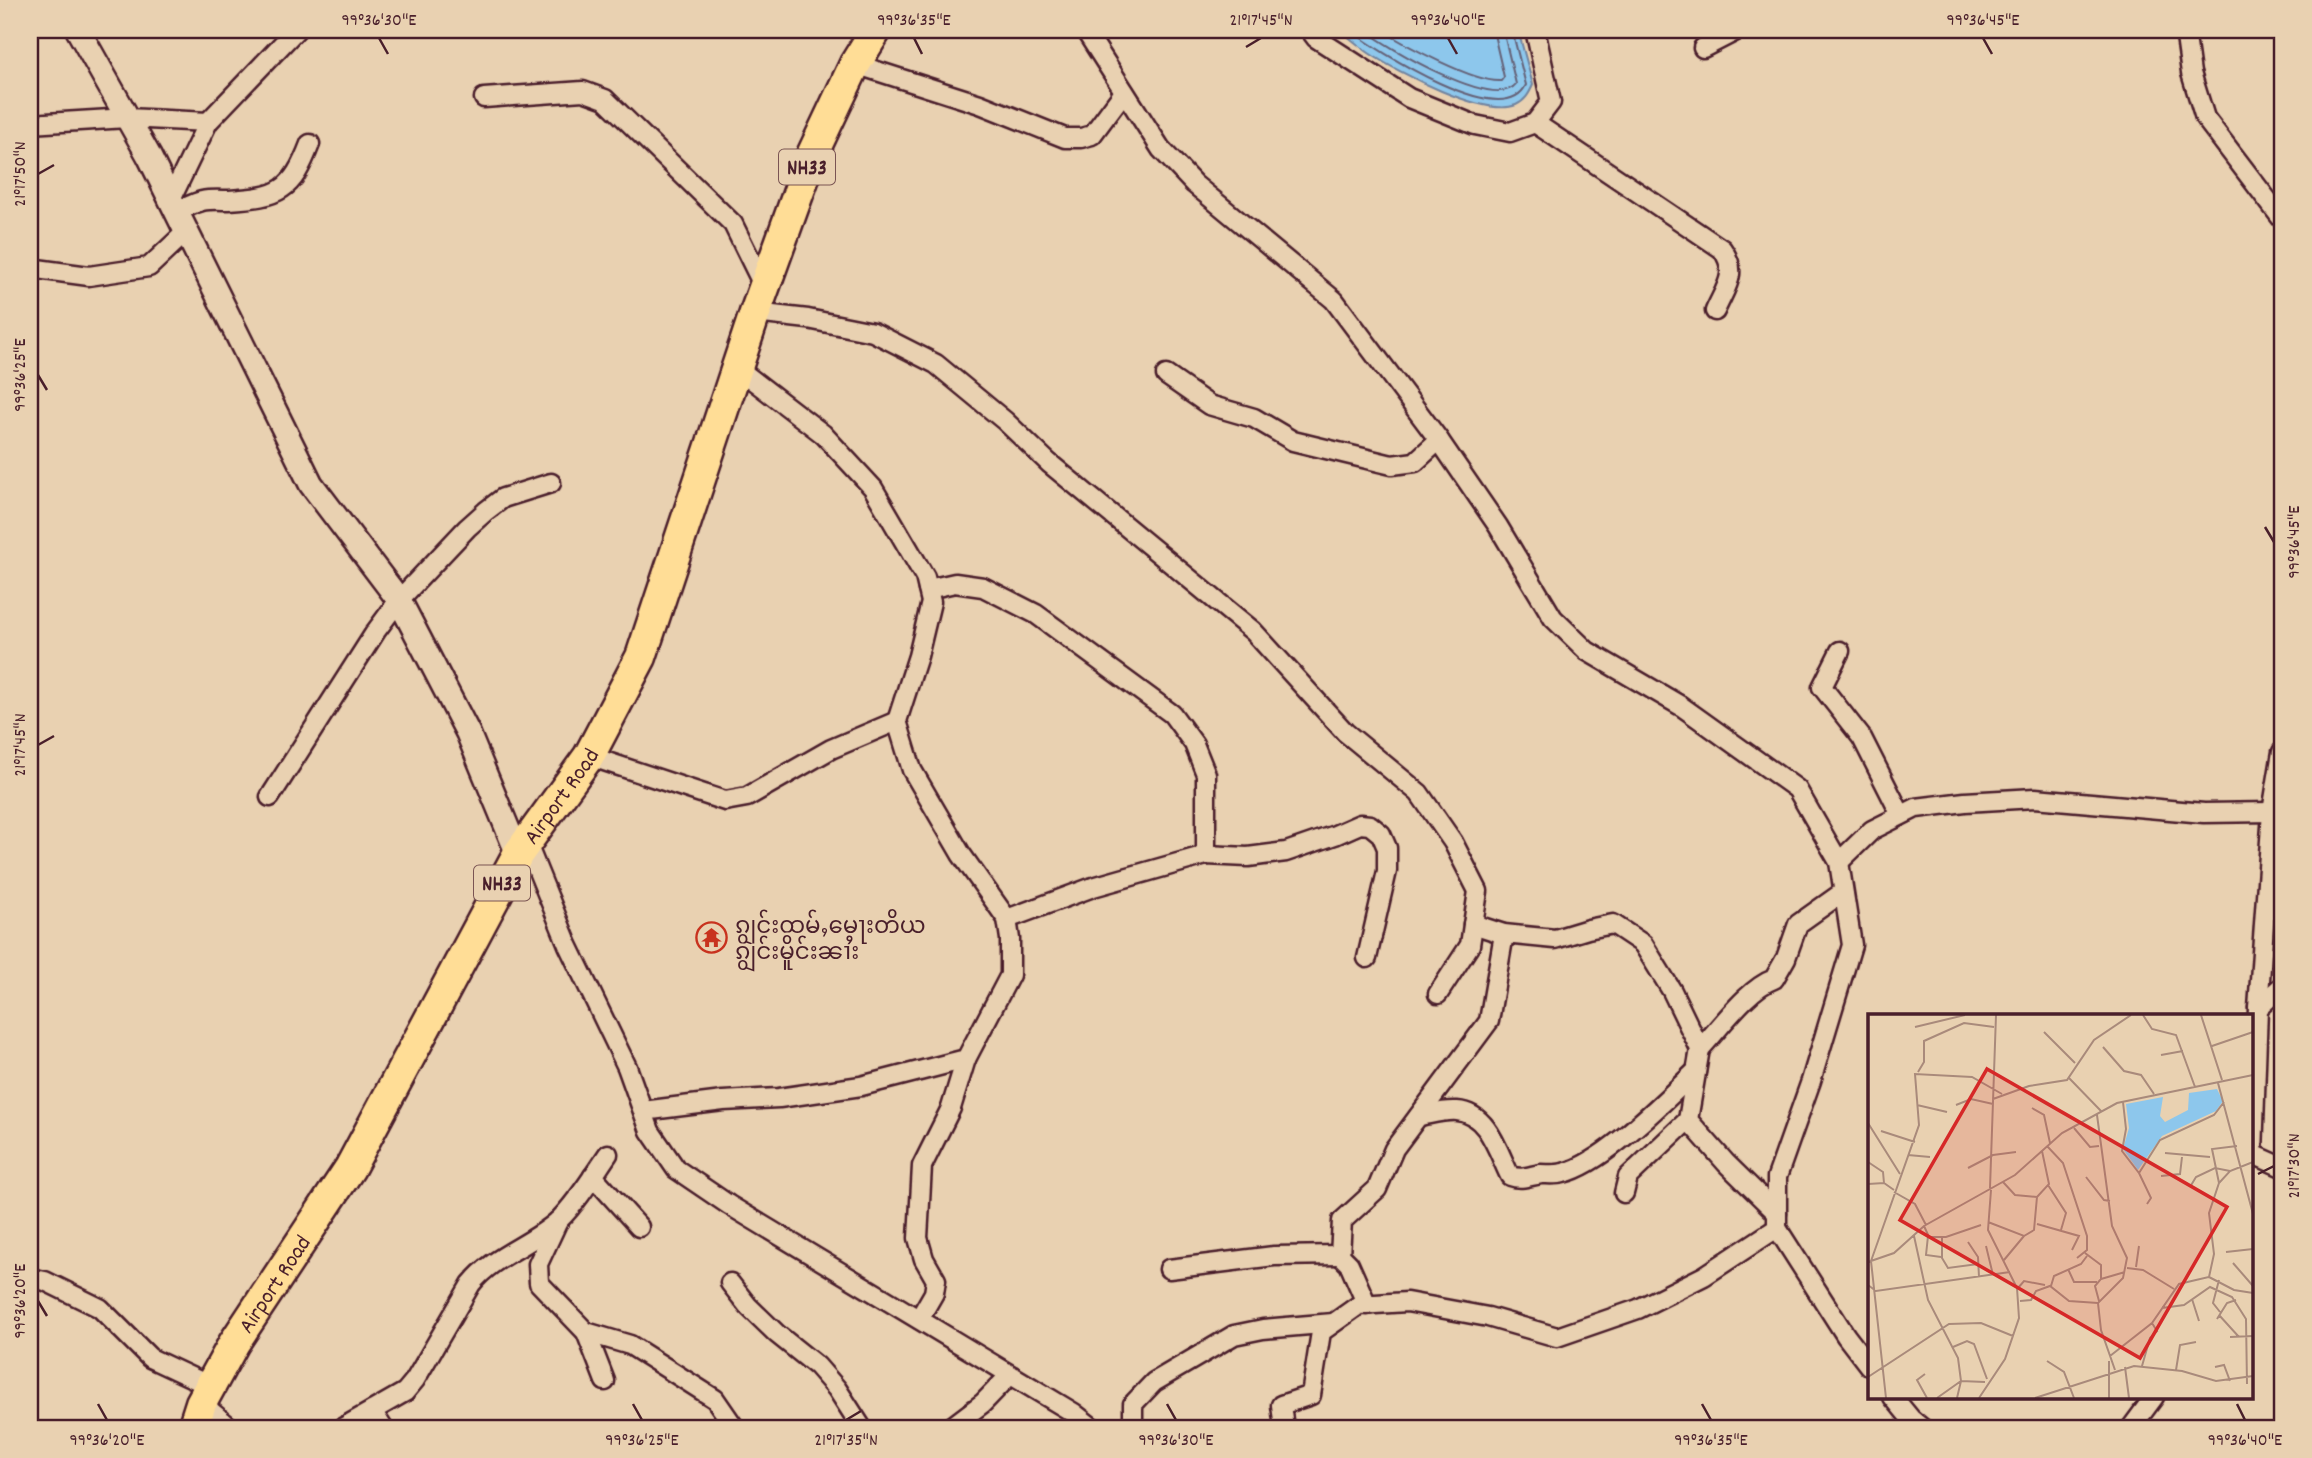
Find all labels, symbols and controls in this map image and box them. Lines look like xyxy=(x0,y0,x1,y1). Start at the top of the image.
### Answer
text: 99°36'30"E xyxy=(341,9,417,34)
text: 99°36'35"E xyxy=(877,9,951,34)
text: 21°17'45"N xyxy=(1229,9,1293,34)
text: 99°36'40"E xyxy=(1411,9,1485,34)
text: 99°36'45"E xyxy=(1946,9,2020,34)
text: 21°17'50"N xyxy=(9,141,34,207)
road number: NH33 xyxy=(779,150,835,184)
text: 99°36'25"E xyxy=(9,338,34,412)
text: 99°36'45"E xyxy=(2283,505,2308,579)
text: 21°17'45"N xyxy=(9,713,34,777)
street label: Airport Road xyxy=(517,744,610,852)
road number: NH33 xyxy=(474,866,530,900)
place label: ၵျွင်းထမ်ႇမေႃးတိယ ၵျွင်းမိူင်းၼၢႆး xyxy=(735,909,926,972)
temple icon: ၵျွင်းထမ်ႇမေႃးတိယ ၵျွင်းမိူင်းၼၢႆး xyxy=(695,921,729,955)
inset map xyxy=(1868,1014,2252,1398)
text: 21°17'30"N xyxy=(2283,1133,2308,1199)
street label: Airport Road xyxy=(232,1230,321,1341)
text: 99°36'20"E xyxy=(9,1264,34,1338)
text: 99°36'20"E xyxy=(70,1429,144,1454)
text: 99°36'25"E xyxy=(605,1429,679,1454)
text: 21°17'35"N xyxy=(814,1429,878,1454)
text: 99°36'30"E xyxy=(1138,1429,1214,1454)
text: 99°36'35"E xyxy=(1674,1429,1748,1454)
text: 99°36'40"E xyxy=(2208,1429,2282,1454)

